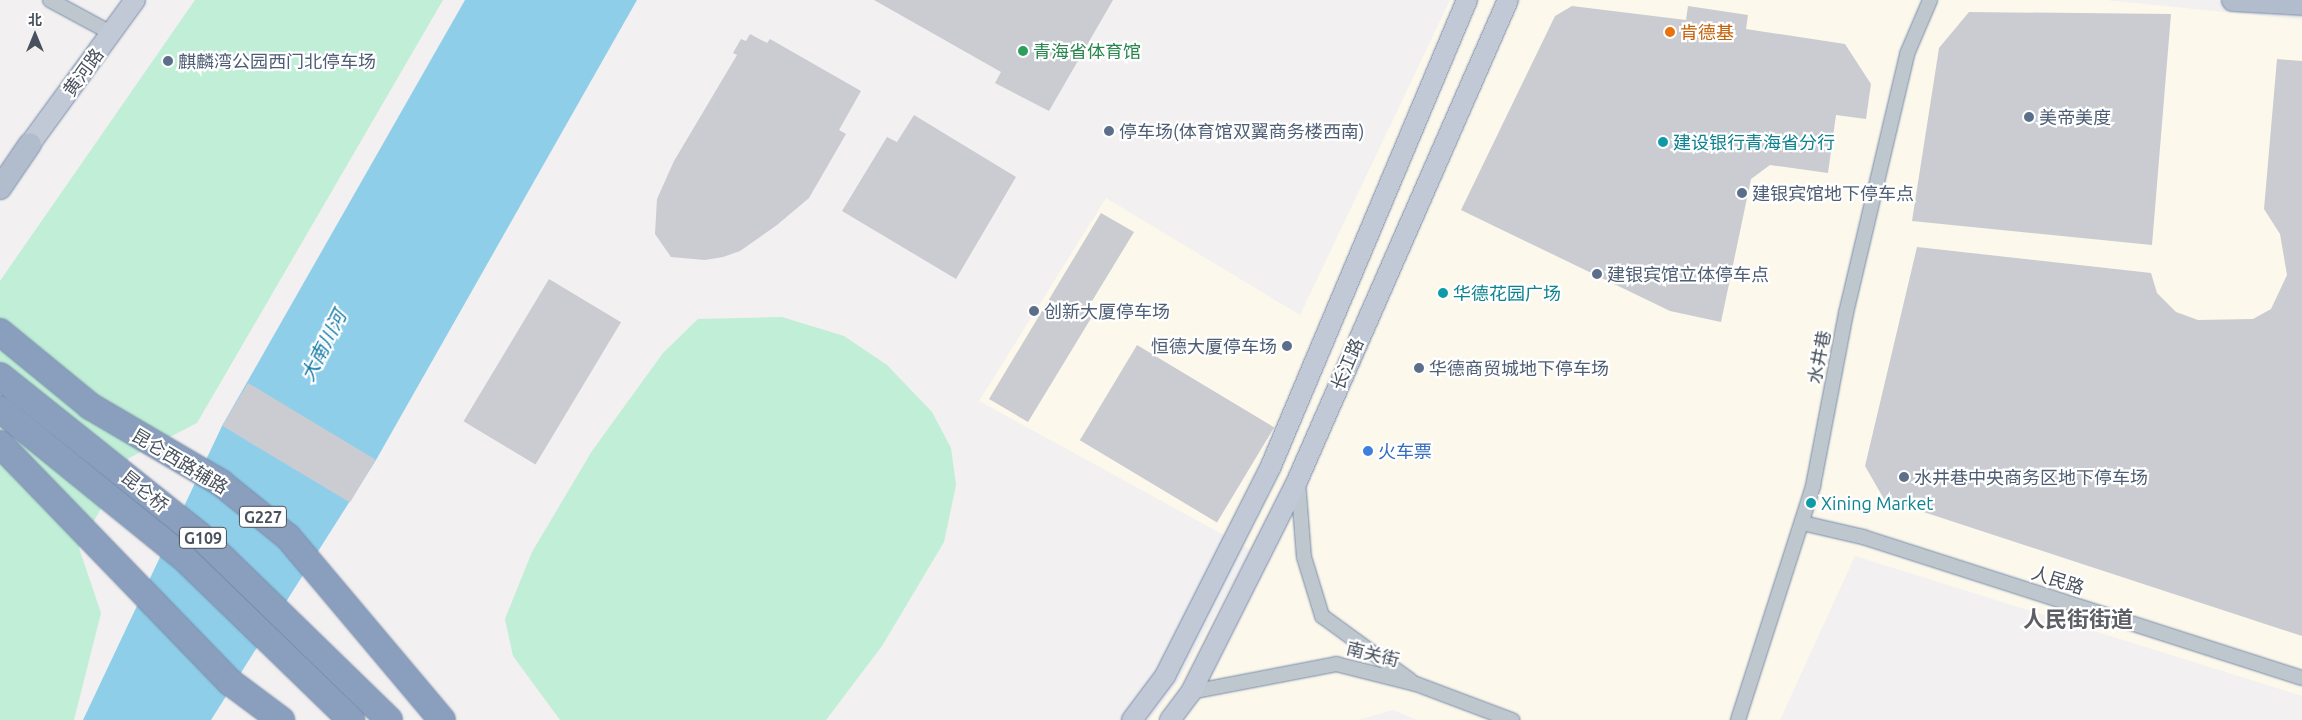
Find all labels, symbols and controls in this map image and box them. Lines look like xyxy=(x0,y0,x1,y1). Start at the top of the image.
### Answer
north arrow xyxy=(10,10,60,60)
text: 北 xyxy=(28,12,42,28)
place label: 肯德基 xyxy=(1680,21,1734,43)
marker: 肯德基 xyxy=(1664,26,1676,38)
place label: 青海省体育馆 xyxy=(1033,40,1141,62)
street label: 黄河路 xyxy=(58,44,108,100)
marker: 青海省体育馆 xyxy=(1017,45,1029,57)
place label: 麒麟湾公园西门北停车场 xyxy=(178,50,376,72)
marker: 麒麟湾公园西门北停车场 xyxy=(162,55,174,67)
place label: 美帝美度 xyxy=(2039,106,2111,128)
marker: 美帝美度 xyxy=(2023,111,2035,123)
place label: 停车场(体育馆双翼商务楼西南) xyxy=(1119,120,1364,142)
marker: 停车场(体育馆双翼商务楼西南) xyxy=(1103,125,1115,137)
place label: 建设银行青海省分行 xyxy=(1673,131,1835,153)
marker: 建设银行青海省分行 xyxy=(1657,136,1669,148)
place label: 建银宾馆地下停车点 xyxy=(1752,182,1914,204)
marker: 建银宾馆地下停车点 xyxy=(1736,187,1748,199)
place label: 建银宾馆立体停车点 xyxy=(1607,263,1769,285)
marker: 建银宾馆立体停车点 xyxy=(1591,268,1603,280)
place label: 华德花园广场 xyxy=(1453,282,1561,304)
marker: 华德花园广场 xyxy=(1437,287,1449,299)
place label: 创新大厦停车场 xyxy=(1044,300,1170,322)
marker: 创新大厦停车场 xyxy=(1028,305,1040,317)
water label: 大南川河 xyxy=(297,307,351,385)
street label: 水井巷 xyxy=(1803,328,1835,386)
place label: 恒德大厦停车场 xyxy=(1151,335,1277,357)
street label: 长江路 xyxy=(1327,335,1367,393)
marker: 恒德大厦停车场 xyxy=(1281,340,1293,352)
place label: 华德商贸城地下停车场 xyxy=(1429,357,1609,379)
marker: 华德商贸城地下停车场 xyxy=(1413,362,1425,374)
street label: 昆仑西路辅路 xyxy=(128,424,232,498)
place label: 火车票 xyxy=(1378,440,1432,462)
marker: 火车票 xyxy=(1362,445,1374,457)
street label: 昆仑桥 xyxy=(117,466,173,516)
place label: 水井巷中央商务区地下停车场 xyxy=(1914,466,2148,488)
marker: 水井巷中央商务区地下停车场 xyxy=(1898,471,1910,483)
place label: Xining Market xyxy=(1821,492,1933,514)
marker: Xining Market xyxy=(1805,497,1817,509)
road number: G227 xyxy=(238,504,288,530)
road number: G109 xyxy=(178,524,228,552)
street label: 人民路 xyxy=(2029,561,2087,599)
district label: 人民街街道 xyxy=(2023,606,2133,632)
street label: 南关街 xyxy=(1344,637,1402,671)

